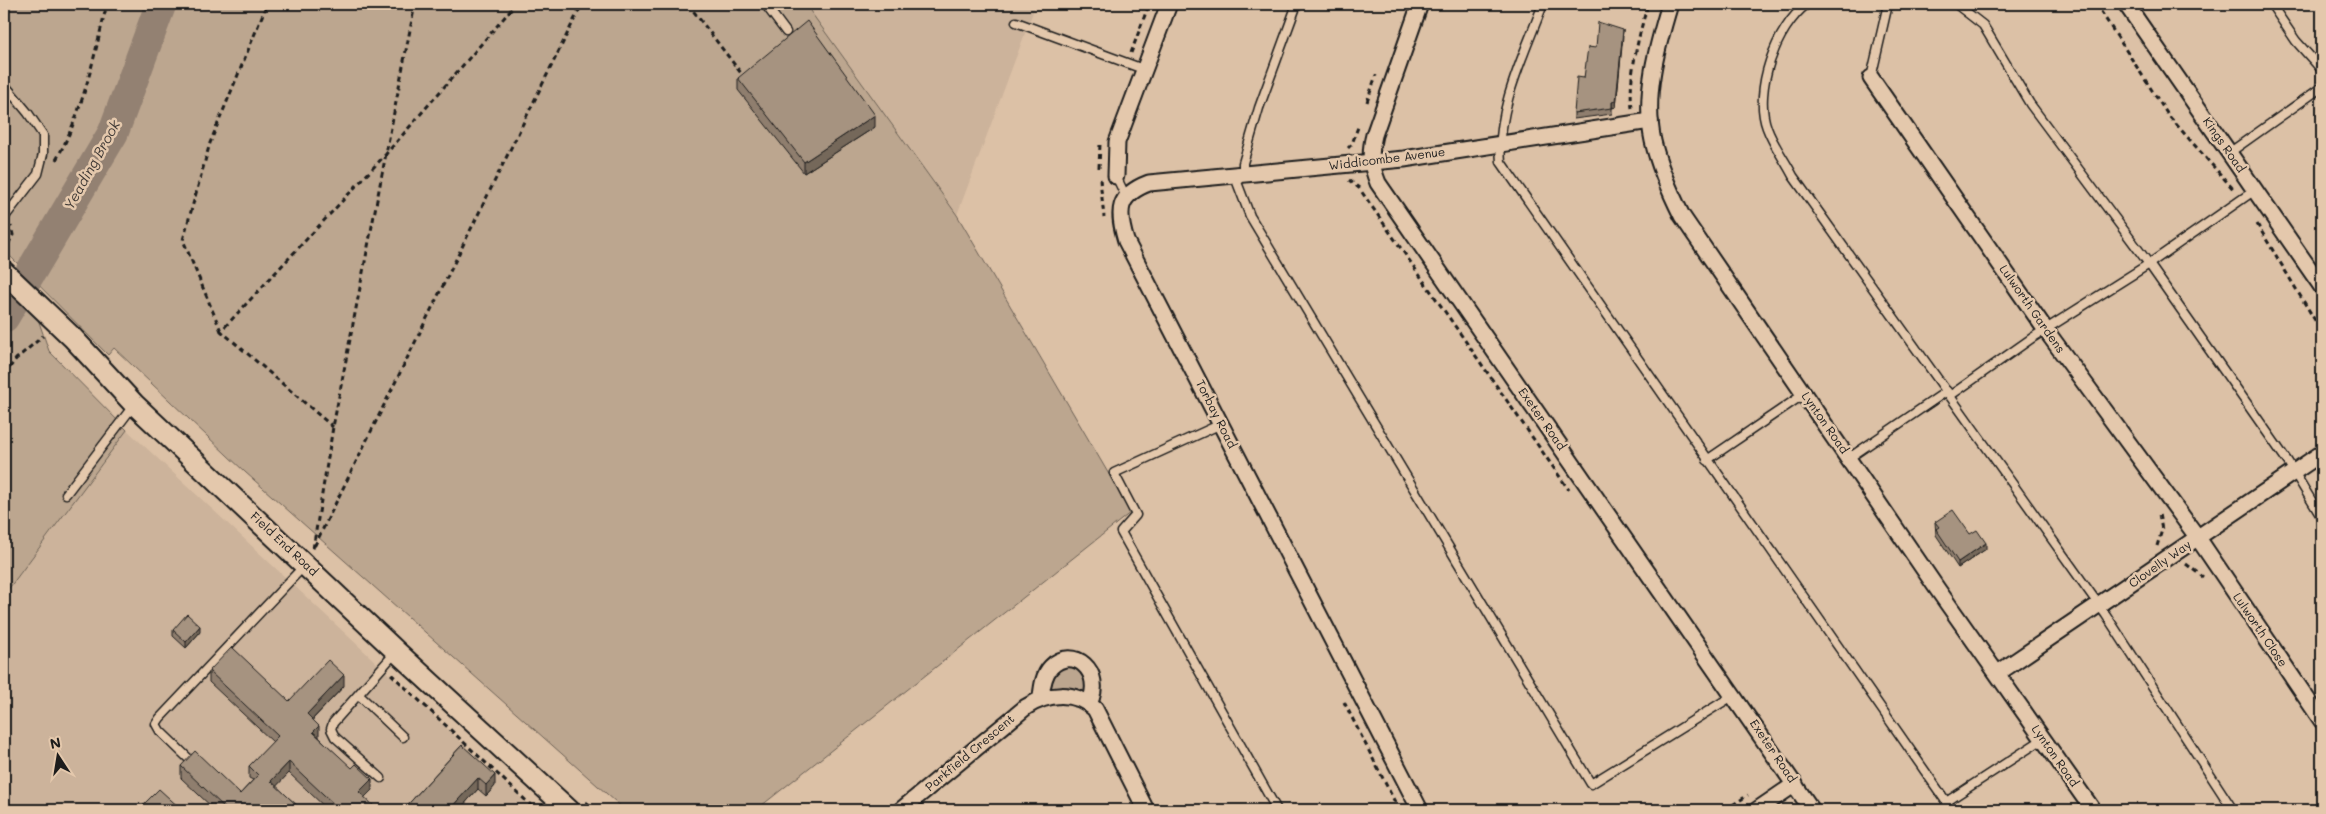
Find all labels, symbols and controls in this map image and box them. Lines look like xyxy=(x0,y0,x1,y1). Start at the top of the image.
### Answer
street label: Kings Road xyxy=(2200,114,2250,176)
water label: Yeading Brook xyxy=(59,116,124,213)
street label: Widdicombe Avenue xyxy=(1328,143,1446,173)
street label: Lulworth Gardens xyxy=(1996,261,2069,356)
street label: Torbay Road xyxy=(1193,377,1241,451)
street label: Exeter Road xyxy=(1515,384,1570,453)
street label: Lynton Road xyxy=(1799,388,1853,457)
street label: Field End Road xyxy=(247,508,322,579)
street label: Clovelly Way xyxy=(2125,536,2194,591)
street label: Lulworth Close xyxy=(2230,589,2292,670)
street label: Parkfield Crescent xyxy=(921,710,1017,794)
street label: Exeter Road xyxy=(1747,716,1801,785)
street label: Lynton Road xyxy=(2029,721,2083,790)
north arrow xyxy=(32,732,82,782)
text: N xyxy=(48,732,62,753)

